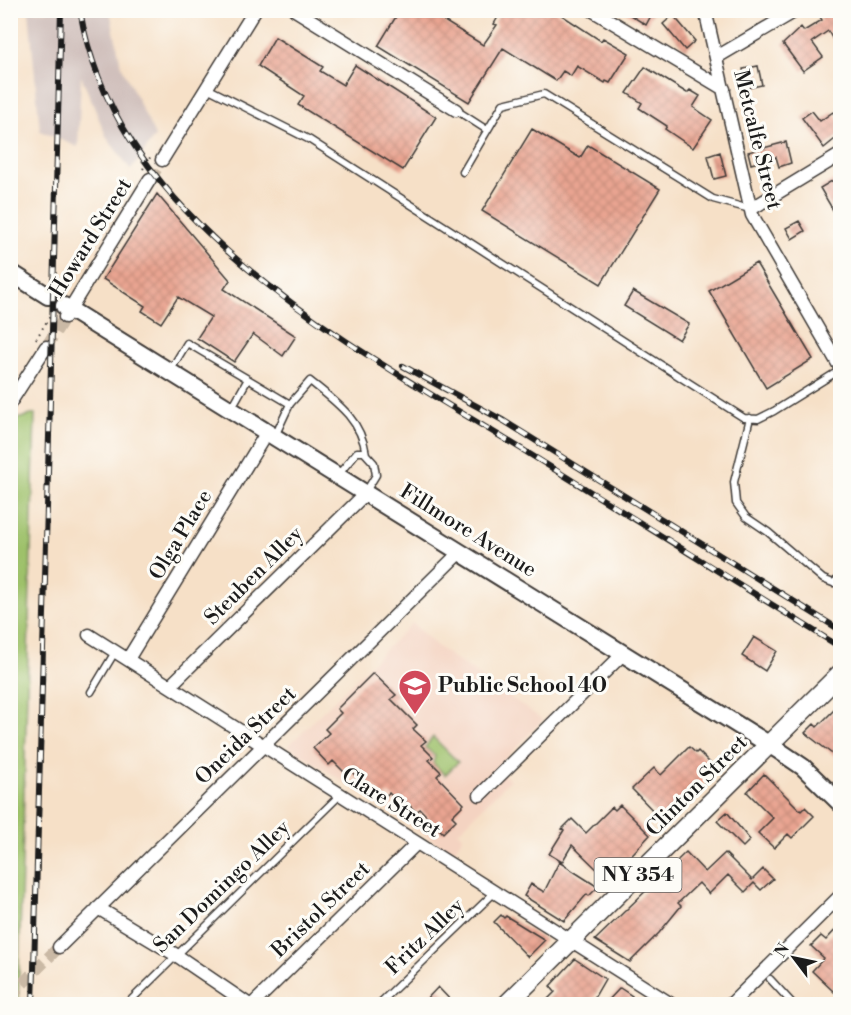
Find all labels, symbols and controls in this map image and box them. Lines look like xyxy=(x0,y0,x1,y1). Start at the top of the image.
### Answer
street label: Metcalfe Street xyxy=(727,68,787,213)
street label: Howard Street xyxy=(44,173,138,302)
street label: Fillmore Avenue xyxy=(395,479,541,583)
street label: Olga Place xyxy=(144,485,218,585)
street label: Steuben Alley xyxy=(199,521,309,631)
school or university icon: Public School 40 xyxy=(397,668,433,715)
place label: Public School 40 xyxy=(438,673,607,699)
street label: Oneida Street xyxy=(190,681,302,791)
street label: Clinton Street xyxy=(641,729,754,842)
street label: Clare Street xyxy=(337,762,446,844)
street label: San Domingo Alley xyxy=(148,815,296,959)
street label: Bristol Street xyxy=(266,856,376,964)
road number: NY 354 xyxy=(594,858,682,892)
street label: Fritz Alley xyxy=(380,893,470,981)
north arrow xyxy=(764,928,824,988)
text: N xyxy=(770,940,794,961)

